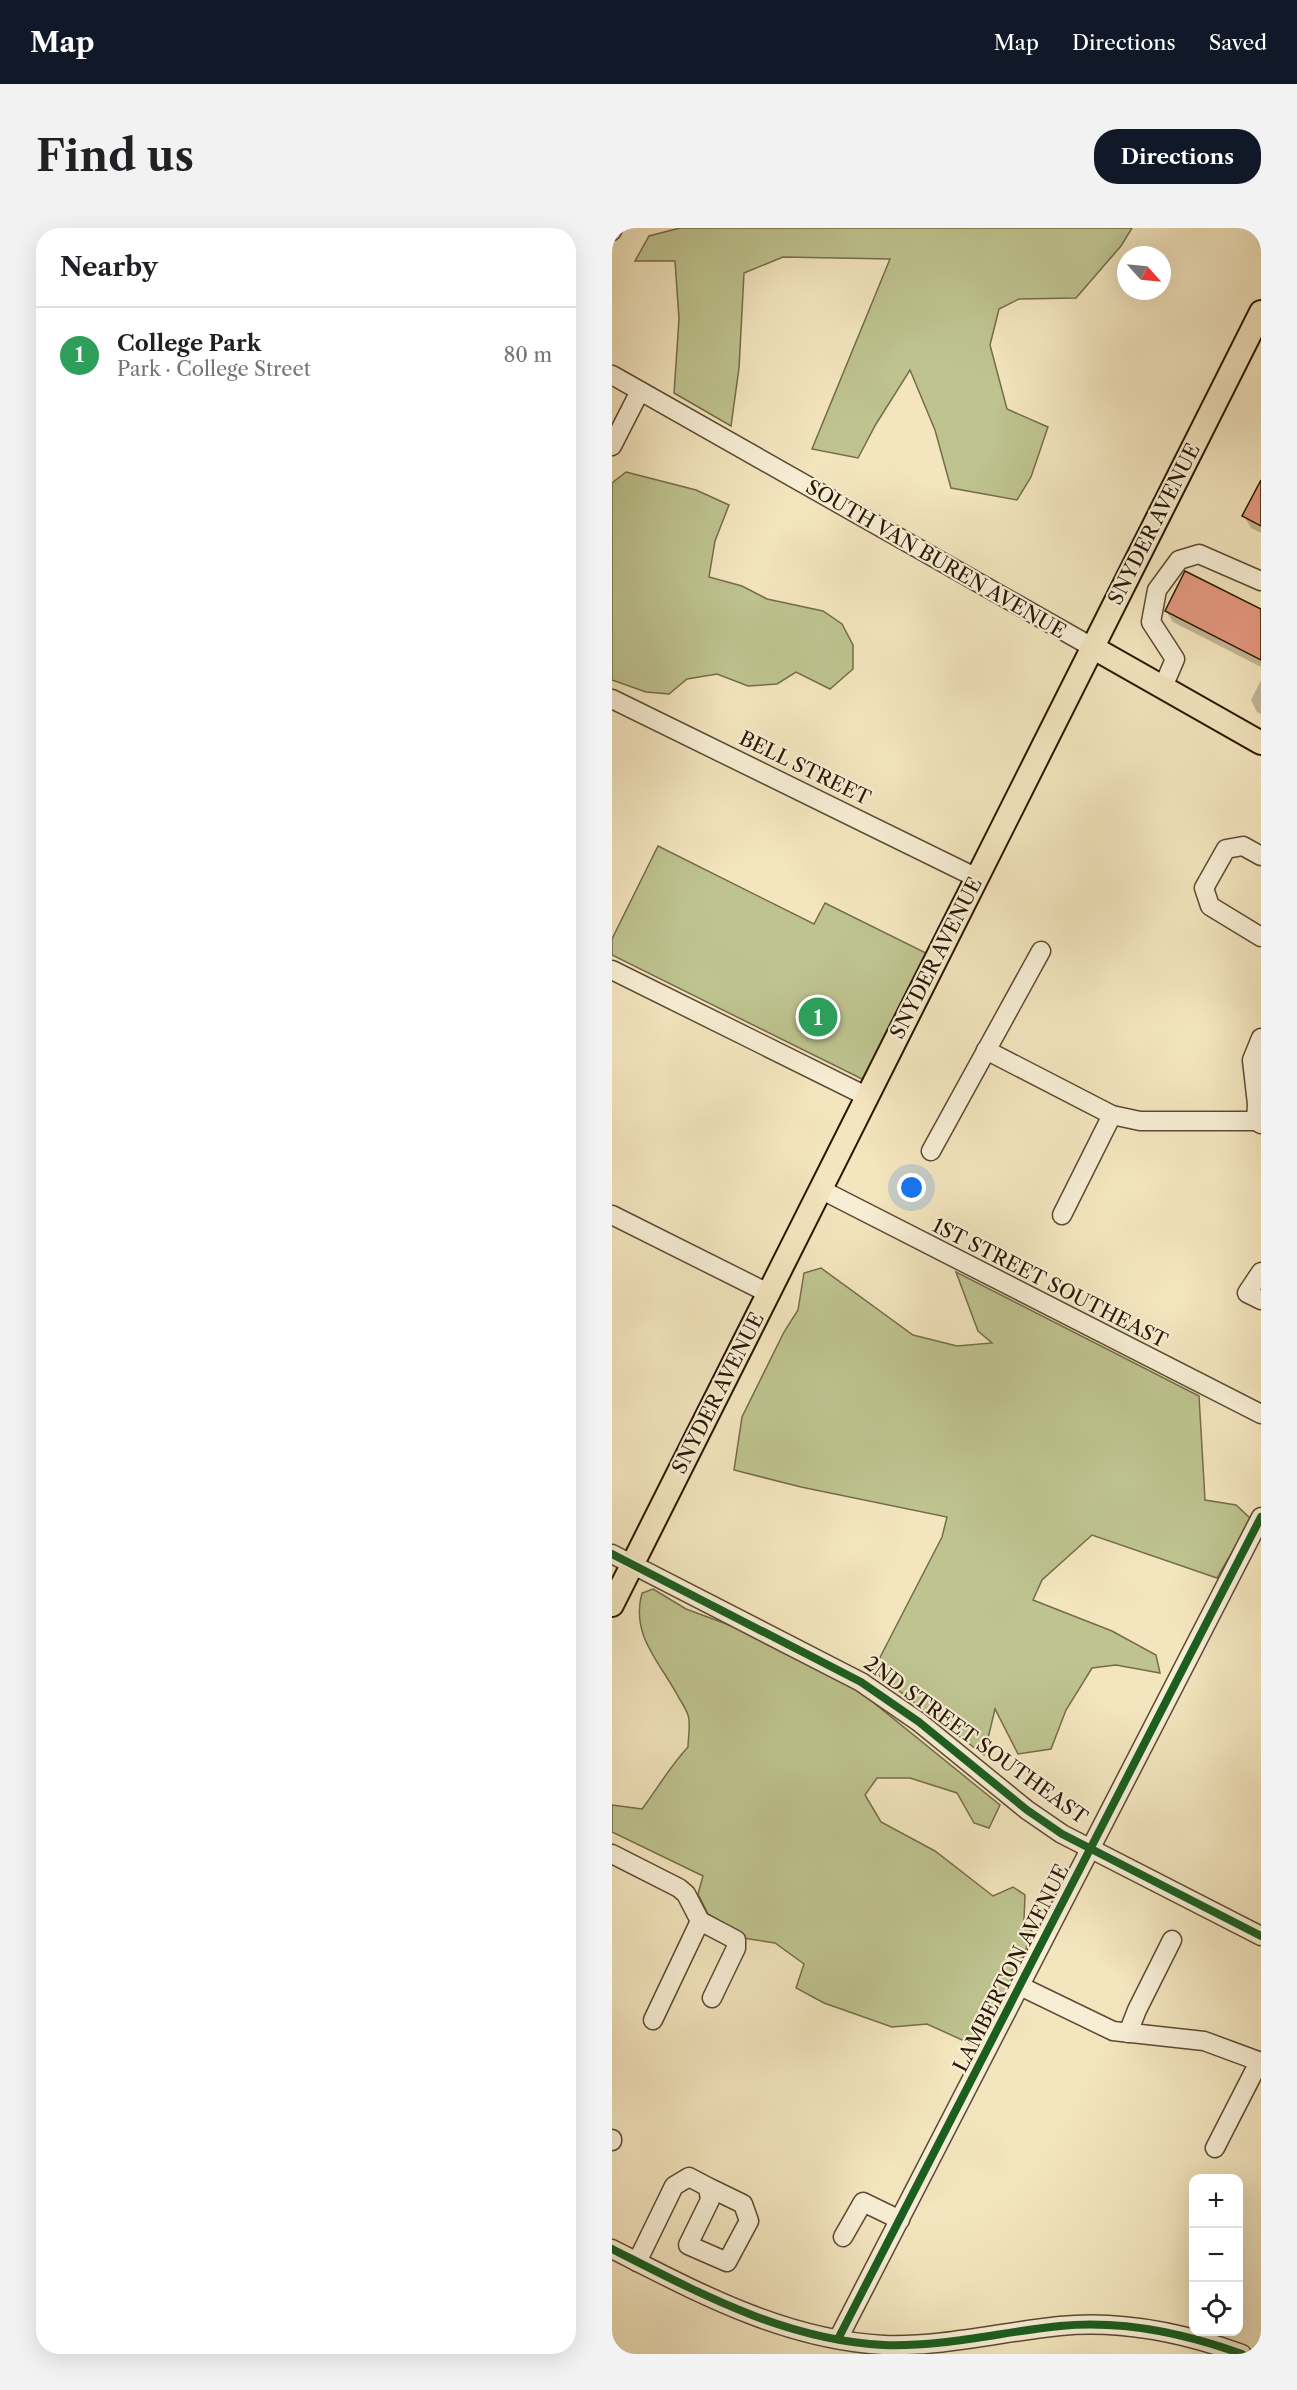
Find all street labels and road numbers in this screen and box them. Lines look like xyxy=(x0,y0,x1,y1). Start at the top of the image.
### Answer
street label: SNYDER AVENUE xyxy=(1103,439,1205,609)
street label: SOUTH VAN BUREN AVENUE xyxy=(802,475,1070,643)
street label: BELL STREET xyxy=(736,726,874,810)
street label: SNYDER AVENUE xyxy=(885,873,987,1043)
street label: 1ST STREET SOUTHEAST xyxy=(928,1213,1172,1353)
street label: SNYDER AVENUE xyxy=(667,1308,769,1478)
street label: 2ND STREET SOUTHEAST xyxy=(860,1651,1092,1829)
street label: LAMBERTON AVENUE xyxy=(948,1860,1074,2076)

